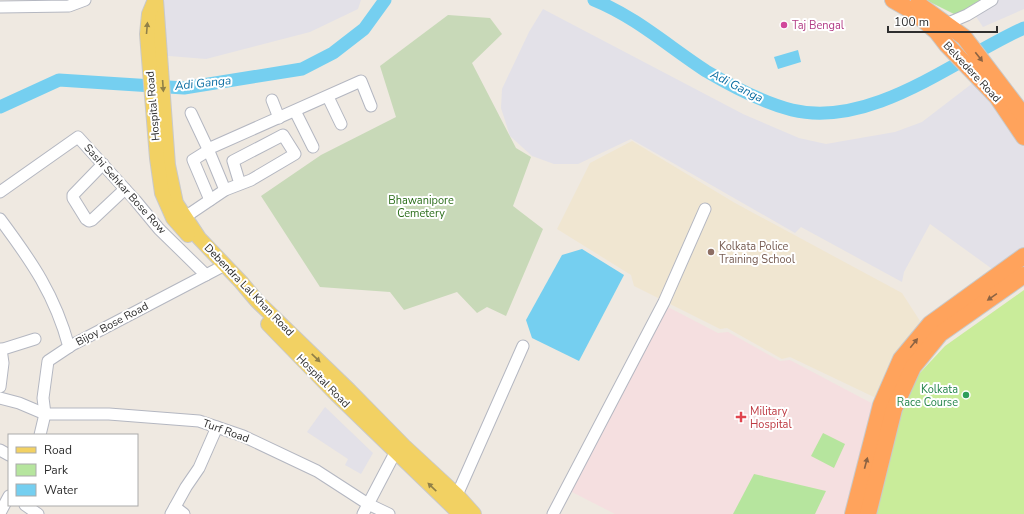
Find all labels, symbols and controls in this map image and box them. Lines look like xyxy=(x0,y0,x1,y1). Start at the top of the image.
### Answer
scale bar xyxy=(888,8,997,34)
text: 100 m xyxy=(894,14,929,30)
place label: Taj Bengal xyxy=(792,18,845,33)
marker: Taj Bengal xyxy=(779,20,789,30)
one-way arrow xyxy=(144,22,151,34)
street label: Belvedere Road xyxy=(940,38,1004,106)
one-way arrow xyxy=(975,52,984,63)
water label: Adi Ganga xyxy=(707,66,766,106)
street label: Hospital Road xyxy=(142,70,164,142)
water label: Adi Ganga xyxy=(173,72,232,94)
one-way arrow xyxy=(159,80,166,92)
street label: Sashi Sehkar Bose Row xyxy=(80,141,170,237)
park label: Bhawanipore Cemetery xyxy=(388,193,454,221)
place label: Kolkata Police Training School xyxy=(719,239,796,267)
street label: Debendra Lal Khan Road xyxy=(201,241,297,339)
marker: Kolkata Police Training School xyxy=(706,247,716,257)
one-way arrow xyxy=(987,293,997,301)
street label: Bijoy Bose Road xyxy=(73,299,151,349)
one-way arrow xyxy=(910,338,919,349)
street label: Hospital Road xyxy=(293,351,353,411)
one-way arrow xyxy=(311,354,321,363)
place label: Kolkata Race Course xyxy=(897,382,958,410)
marker: Kolkata Race Course xyxy=(961,390,971,400)
place label: Military Hospital xyxy=(750,404,792,432)
marker: Military Hospital xyxy=(735,411,747,423)
street label: Turf Road xyxy=(201,416,251,446)
legend xyxy=(8,434,138,506)
text: Road xyxy=(44,442,72,458)
one-way arrow xyxy=(863,456,869,469)
text: Park xyxy=(44,462,69,478)
text: Water xyxy=(44,482,78,498)
one-way arrow xyxy=(427,482,437,492)

